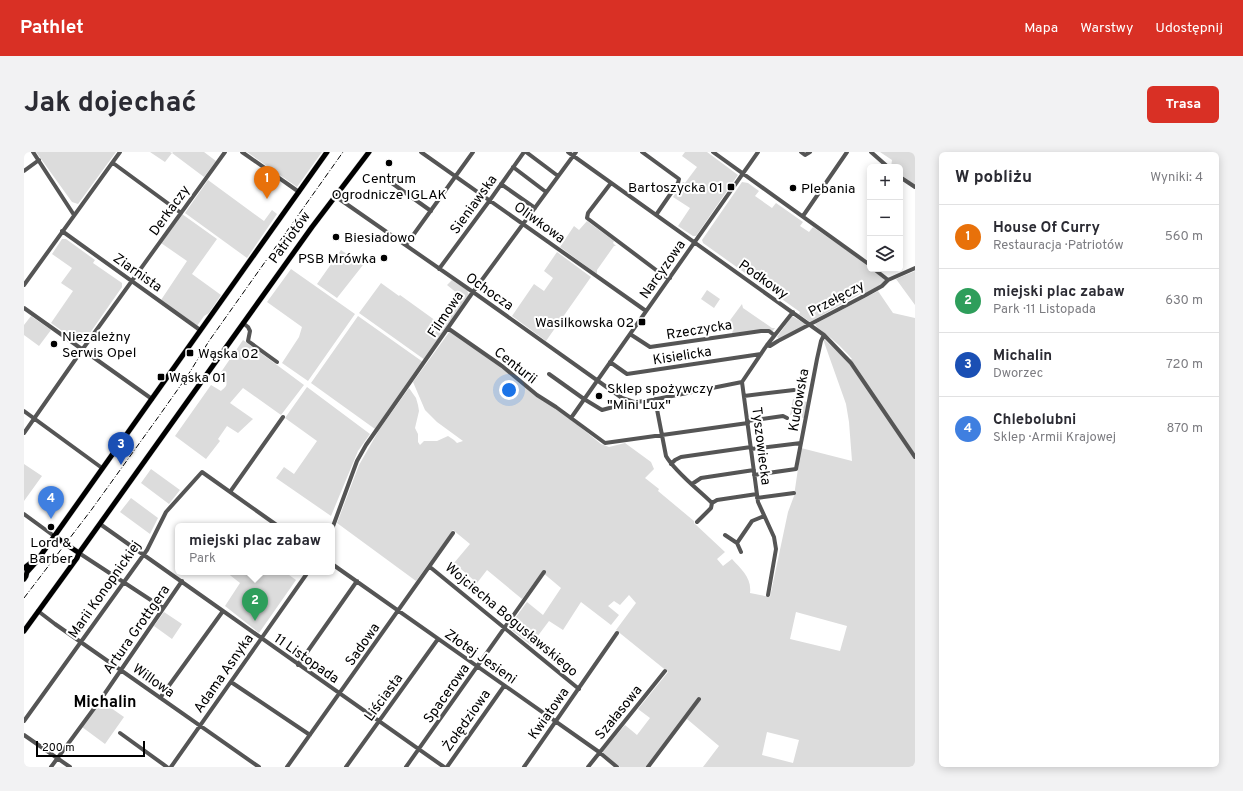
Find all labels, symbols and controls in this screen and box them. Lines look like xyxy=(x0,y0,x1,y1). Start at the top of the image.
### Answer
text: Pathlet xyxy=(20,16,84,40)
text: Mapa xyxy=(1024,20,1058,37)
text: Warstwy xyxy=(1080,20,1133,37)
text: Udostępnij xyxy=(1155,20,1223,37)
text: Jak dojechać xyxy=(24,86,197,122)
button: Trasa xyxy=(1147,86,1219,123)
marker: Centrum Ogrodnicze IGLAK xyxy=(384,158,394,168)
map controls xyxy=(867,164,903,272)
button: + xyxy=(867,164,903,200)
pin: 1 xyxy=(254,166,280,199)
text: W pobliżu xyxy=(955,167,1032,189)
text: Wyniki: 4 xyxy=(1150,170,1203,186)
place label: Centrum Ogrodnicze IGLAK xyxy=(331,171,447,204)
street label: Sieniawska xyxy=(447,172,501,238)
place label: Bartoszycka 01 xyxy=(628,180,723,197)
place label: Plebania xyxy=(801,181,855,198)
street label: Derkaczy xyxy=(146,182,194,239)
marker: Bartoszycka 01 xyxy=(726,182,736,192)
marker: Plebania xyxy=(788,183,798,193)
street label: Oliwkowa xyxy=(510,199,568,248)
button: − xyxy=(867,200,903,236)
street label: Patriotów xyxy=(266,209,315,267)
text: House Of Curry xyxy=(993,219,1100,238)
text: 1 xyxy=(965,229,971,245)
text: 560 m xyxy=(1165,229,1203,245)
place label: Biesiadowo xyxy=(344,230,415,247)
marker: Biesiadowo xyxy=(331,232,341,242)
button: layers xyxy=(867,236,903,272)
street label: Narcyzowa xyxy=(637,237,690,303)
text: Restauracja · Patriotów xyxy=(993,238,1123,254)
street label: Ziarnista xyxy=(109,250,165,296)
place label: PSB Mrówka xyxy=(298,251,376,268)
marker: PSB Mrówka xyxy=(379,253,389,263)
street label: Podkowy xyxy=(735,257,791,304)
street label: Ochocza xyxy=(462,270,516,315)
street label: Przełęczy xyxy=(806,277,868,321)
text: miejski plac zabaw xyxy=(993,283,1125,302)
street label: Filmowa xyxy=(425,288,468,341)
text: 2 xyxy=(964,293,972,309)
text: 630 m xyxy=(1165,293,1203,309)
text: Park · 11 Listopada xyxy=(993,302,1096,318)
place label: Wasilkowska 02 xyxy=(535,315,634,332)
marker: Wasilkowska 02 xyxy=(637,317,647,327)
street label: Rzeczycka xyxy=(665,317,733,344)
place label: Niezależny Serwis Opel xyxy=(62,329,136,362)
marker: Niezależny Serwis Opel xyxy=(49,339,59,349)
street label: Kisielicka xyxy=(652,343,713,370)
street label: Centurii xyxy=(490,344,540,388)
place label: Wąska 02 xyxy=(198,346,259,363)
text: Michalin xyxy=(993,347,1052,366)
marker: Wąska 02 xyxy=(185,348,195,358)
text: 3 xyxy=(964,357,972,373)
text: 720 m xyxy=(1166,357,1203,373)
text: Dworzec xyxy=(993,366,1043,382)
street label: Kudowska xyxy=(786,368,813,433)
place label: Wąska 01 xyxy=(169,370,226,387)
marker: Wąska 01 xyxy=(156,372,166,382)
your location xyxy=(499,380,519,400)
place label: Sklep spożywczy "Mini Lux" xyxy=(607,381,713,414)
marker: Sklep spożywczy "Mini Lux" xyxy=(594,391,604,401)
street label: Tyszowiecka xyxy=(747,406,774,486)
text: Chlebolubni xyxy=(993,411,1076,430)
text: 4 xyxy=(964,421,972,437)
text: 870 m xyxy=(1166,421,1203,437)
text: Sklep · Armii Krajowej xyxy=(993,430,1116,446)
pin: 3 xyxy=(108,432,134,465)
pin: 4 xyxy=(38,486,64,519)
marker: Lord & Barber xyxy=(46,522,56,532)
popup xyxy=(175,523,335,575)
text: miejski plac zabaw xyxy=(189,532,321,551)
place label: Lord & Barber xyxy=(29,535,73,568)
street label: Marii Konopnickiej xyxy=(65,538,145,642)
text: Park xyxy=(189,551,216,567)
street label: Wojciecha Bogusławskiego xyxy=(441,560,581,681)
street label: Artura Grottgera xyxy=(100,582,174,678)
pin: 2 xyxy=(242,588,268,621)
street label: Sadowa xyxy=(342,620,384,670)
street label: Złotej Jesieni xyxy=(441,626,520,688)
street label: Adama Asnyka xyxy=(191,631,258,717)
street label: 11 Listopada xyxy=(270,631,342,688)
street label: Willowa xyxy=(129,661,177,702)
street label: Spacerowa xyxy=(421,661,474,727)
street label: Liściasta xyxy=(361,671,407,725)
street label: Szałasowa xyxy=(592,682,646,744)
street label: Kwiatowa xyxy=(525,685,573,743)
street label: Żołędziowa xyxy=(439,686,495,755)
district label: Michalin xyxy=(73,693,137,713)
scale bar xyxy=(36,739,145,758)
text: 200 m xyxy=(42,741,75,755)

